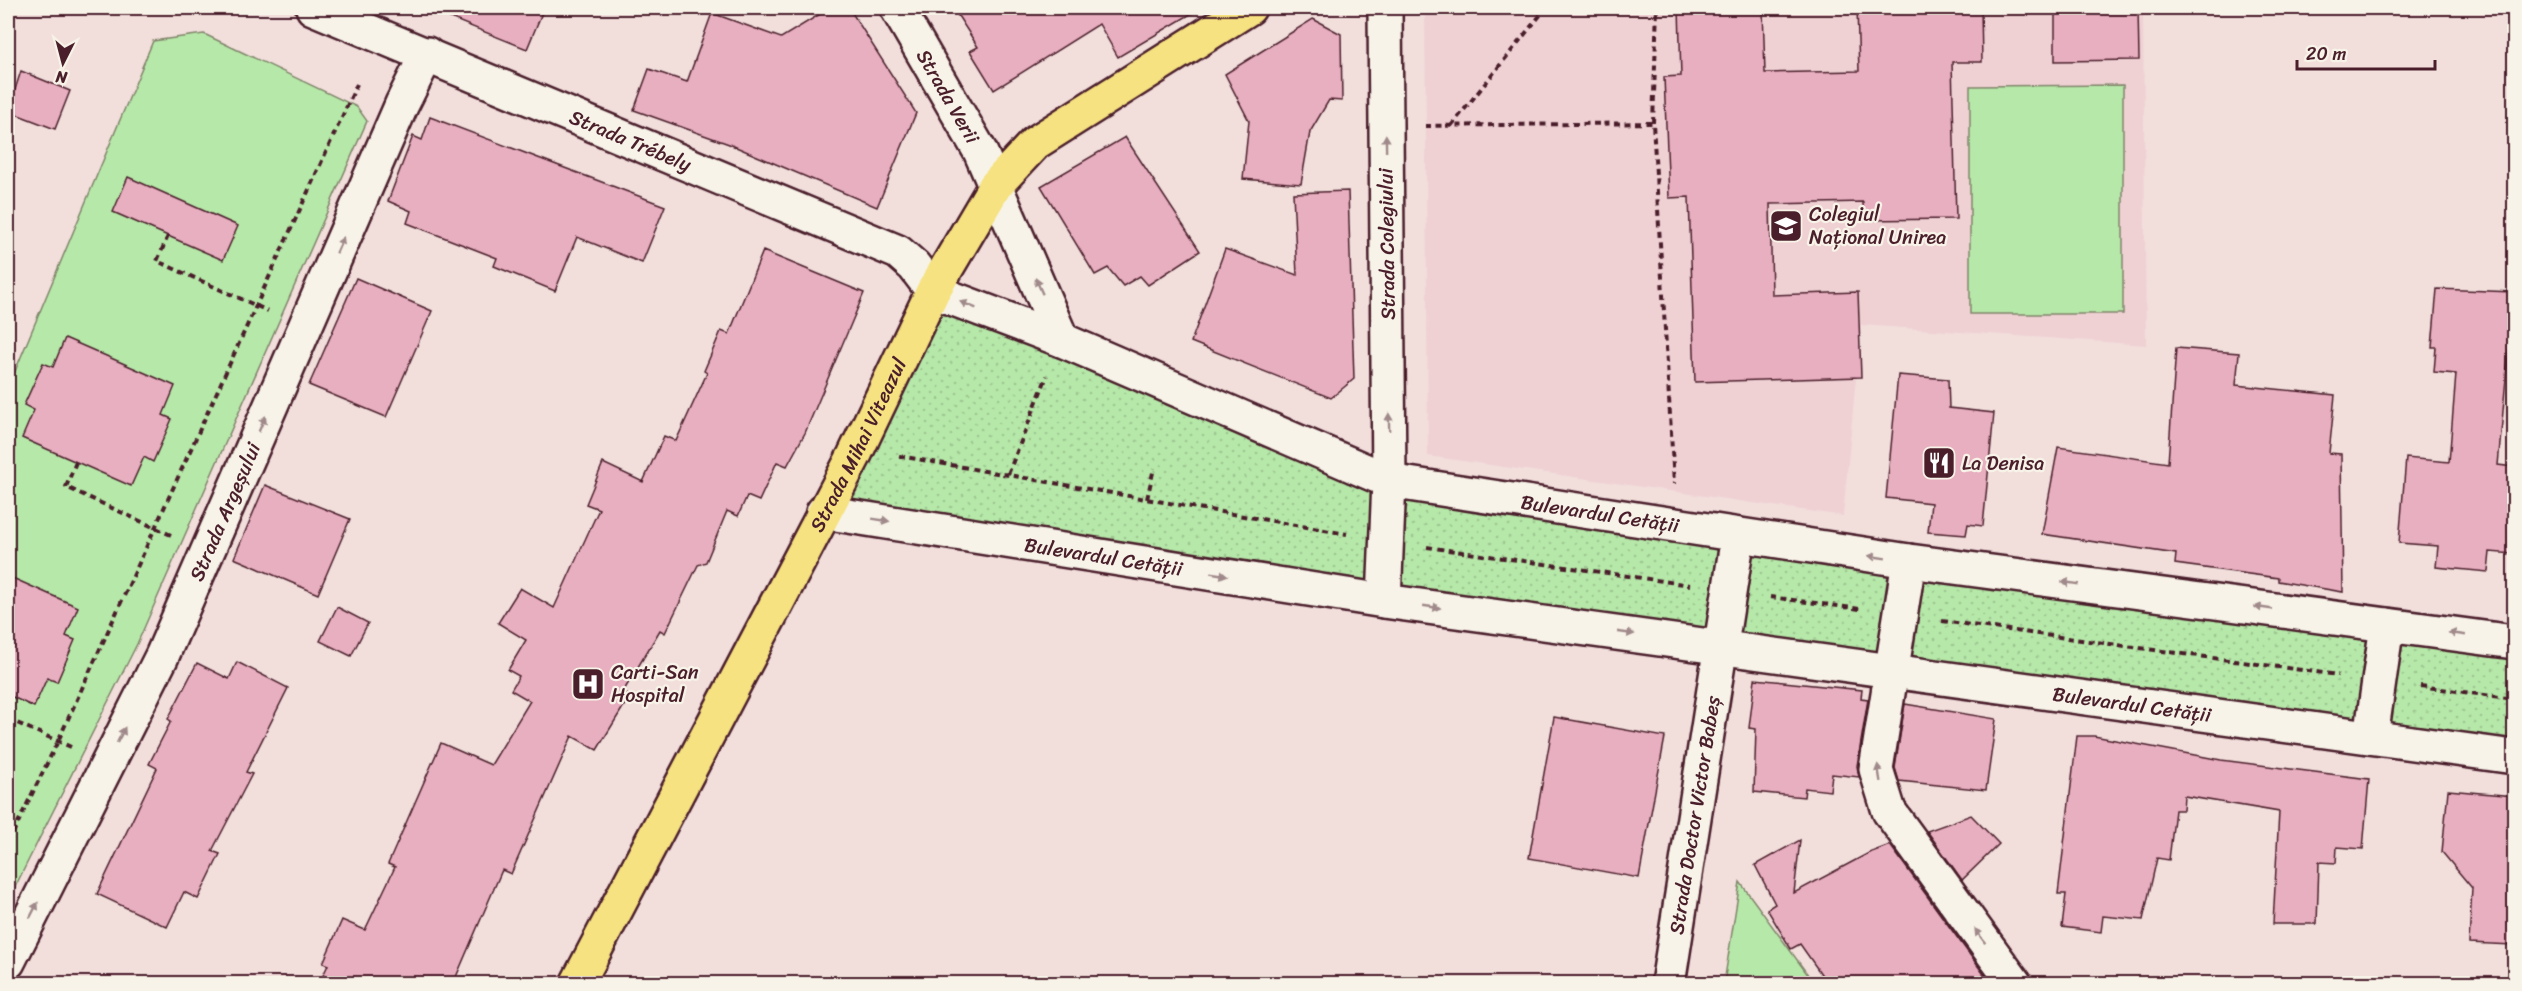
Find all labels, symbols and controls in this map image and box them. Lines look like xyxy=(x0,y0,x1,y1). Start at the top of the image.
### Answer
north arrow xyxy=(33,33,93,93)
scale bar xyxy=(2297,33,2435,71)
text: 20 m xyxy=(2306,38,2346,70)
street label: Strada Verii xyxy=(907,42,990,151)
text: N xyxy=(54,62,70,93)
street label: Strada Trébely xyxy=(564,99,698,182)
one-way arrow xyxy=(1381,134,1391,153)
street label: Strada Colegiului xyxy=(1368,166,1406,320)
place label: Colegiul Național Unirea xyxy=(1809,197,1946,255)
school or university icon: Colegiul Național Unirea xyxy=(1768,208,1804,244)
one-way arrow xyxy=(335,236,345,254)
one-way arrow xyxy=(1034,277,1043,295)
one-way arrow xyxy=(959,300,977,309)
street label: Strada Mihai Viteazul xyxy=(800,351,917,538)
one-way arrow xyxy=(1384,413,1394,432)
one-way arrow xyxy=(258,415,267,433)
street label: Strada Argeșului xyxy=(179,436,271,587)
restaurant icon: La Denisa xyxy=(1921,445,1957,481)
place label: La Denisa xyxy=(1962,446,2044,481)
street label: Bulevardul Cetății xyxy=(1518,484,1683,543)
one-way arrow xyxy=(872,516,891,525)
street label: Bulevardul Cetății xyxy=(1022,527,1187,587)
one-way arrow xyxy=(1867,552,1886,561)
one-way arrow xyxy=(1210,570,1229,579)
one-way arrow xyxy=(2060,578,2079,587)
one-way arrow xyxy=(1423,602,1442,612)
one-way arrow xyxy=(2254,604,2273,613)
one-way arrow xyxy=(1616,628,1635,638)
one-way arrow xyxy=(2447,629,2466,638)
place label: Carti-San Hospital xyxy=(611,655,699,713)
hospital icon: Carti-San Hospital xyxy=(570,666,606,702)
street label: Bulevardul Cetății xyxy=(2050,676,2215,733)
street label: Strada Doctor Victor Babeș xyxy=(1659,693,1730,937)
one-way arrow xyxy=(116,727,126,744)
one-way arrow xyxy=(1874,763,1883,782)
one-way arrow xyxy=(29,901,38,918)
one-way arrow xyxy=(1975,929,1987,944)

